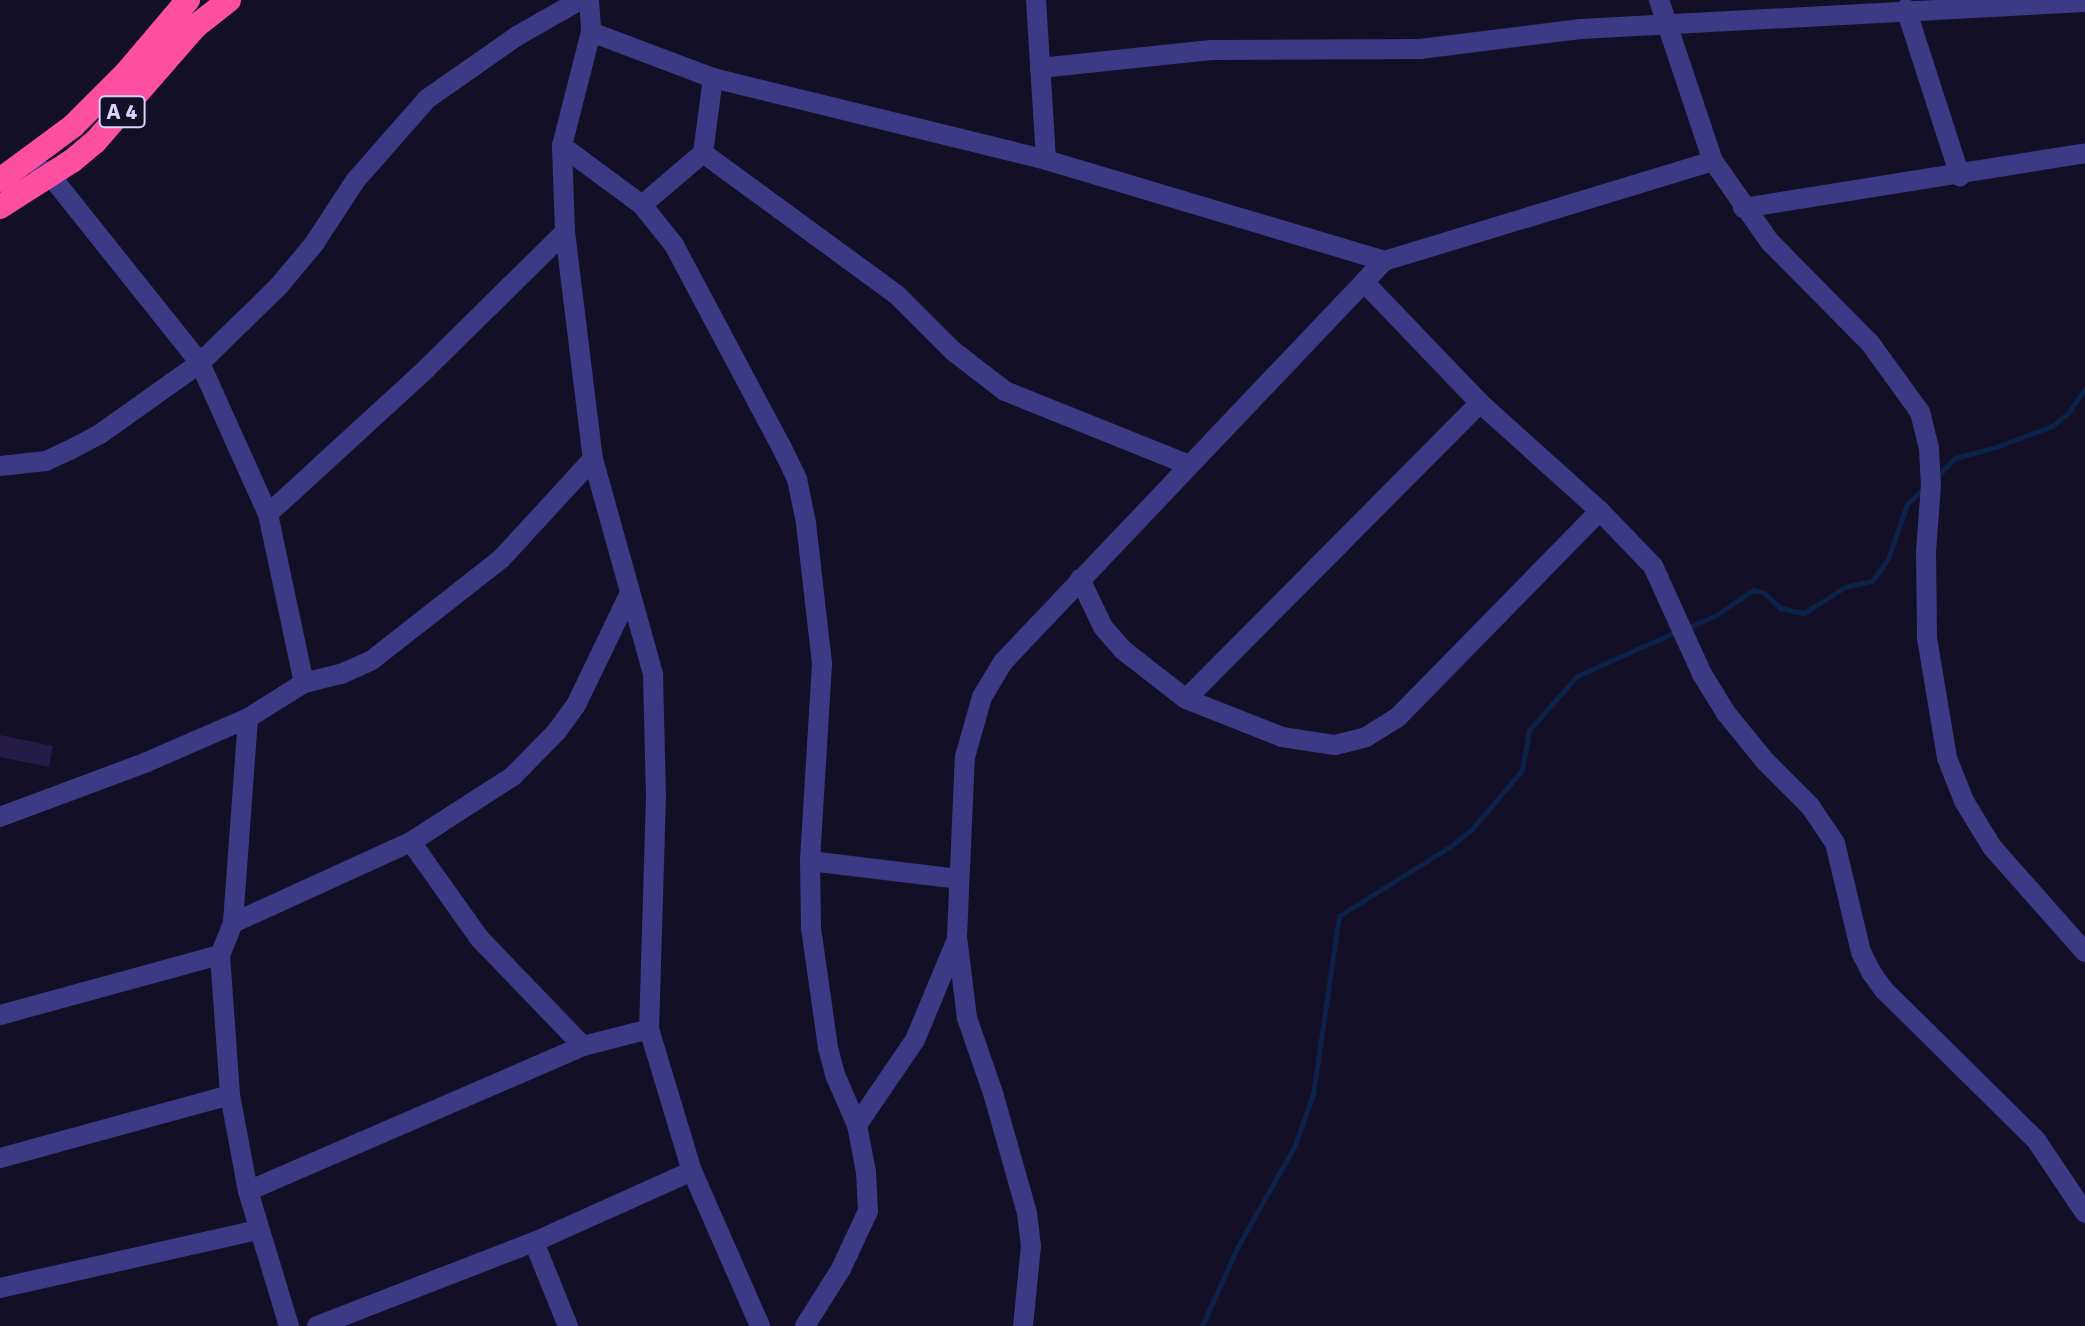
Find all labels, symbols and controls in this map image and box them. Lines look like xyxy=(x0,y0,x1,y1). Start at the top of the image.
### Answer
road number: A 4 xyxy=(98,94,146,130)

